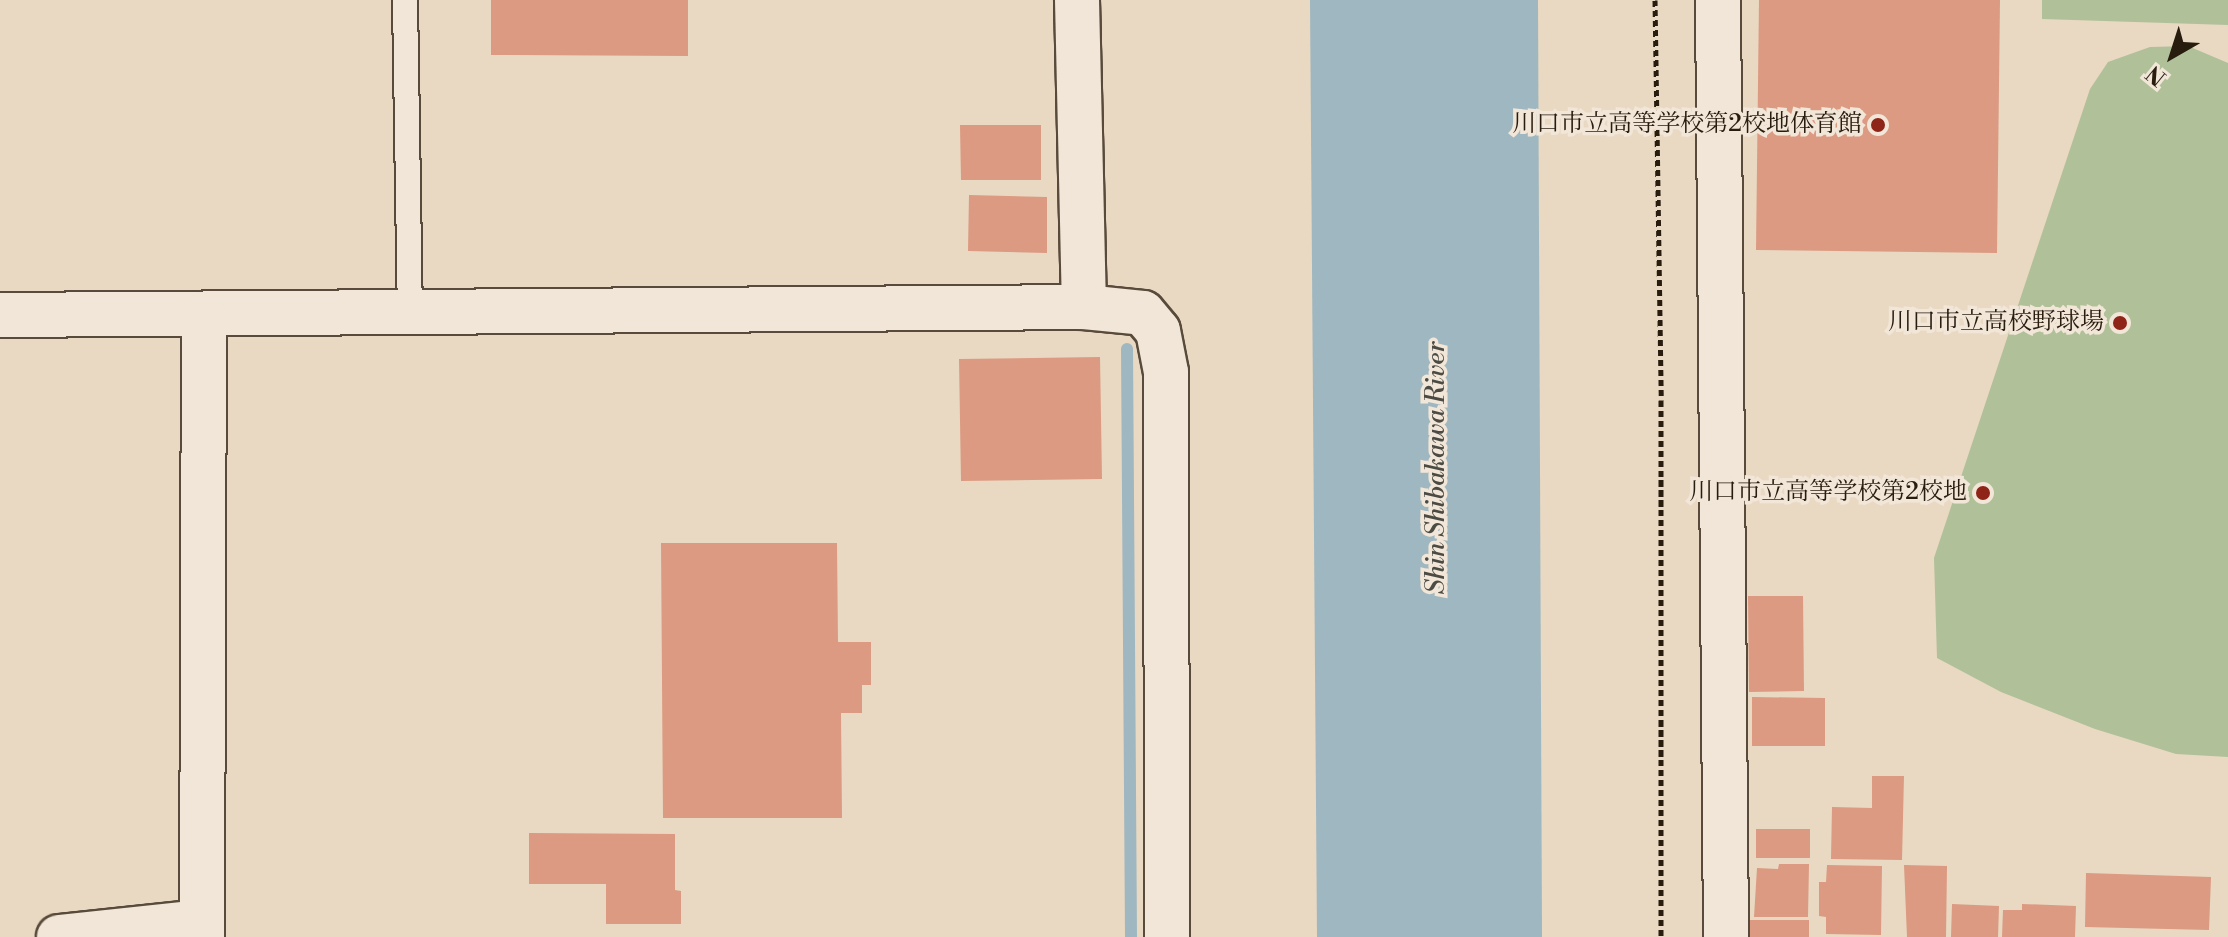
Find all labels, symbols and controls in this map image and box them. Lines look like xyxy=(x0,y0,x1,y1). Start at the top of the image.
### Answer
north arrow xyxy=(2132,16,2212,96)
text: N xyxy=(2141,59,2172,91)
place label: 川口市立高等学校第2校地体育館 xyxy=(1512,111,1862,139)
marker: 川口市立高等学校第2校地体育館 xyxy=(1869,116,1887,134)
place label: 川口市立高校野球場 xyxy=(1888,309,2104,337)
marker: 川口市立高校野球場 xyxy=(2111,314,2129,332)
water label: Shin Shibakawa River xyxy=(1421,342,1453,594)
place label: 川口市立高等学校第2校地 xyxy=(1689,479,1967,507)
marker: 川口市立高等学校第2校地 xyxy=(1974,484,1992,502)

